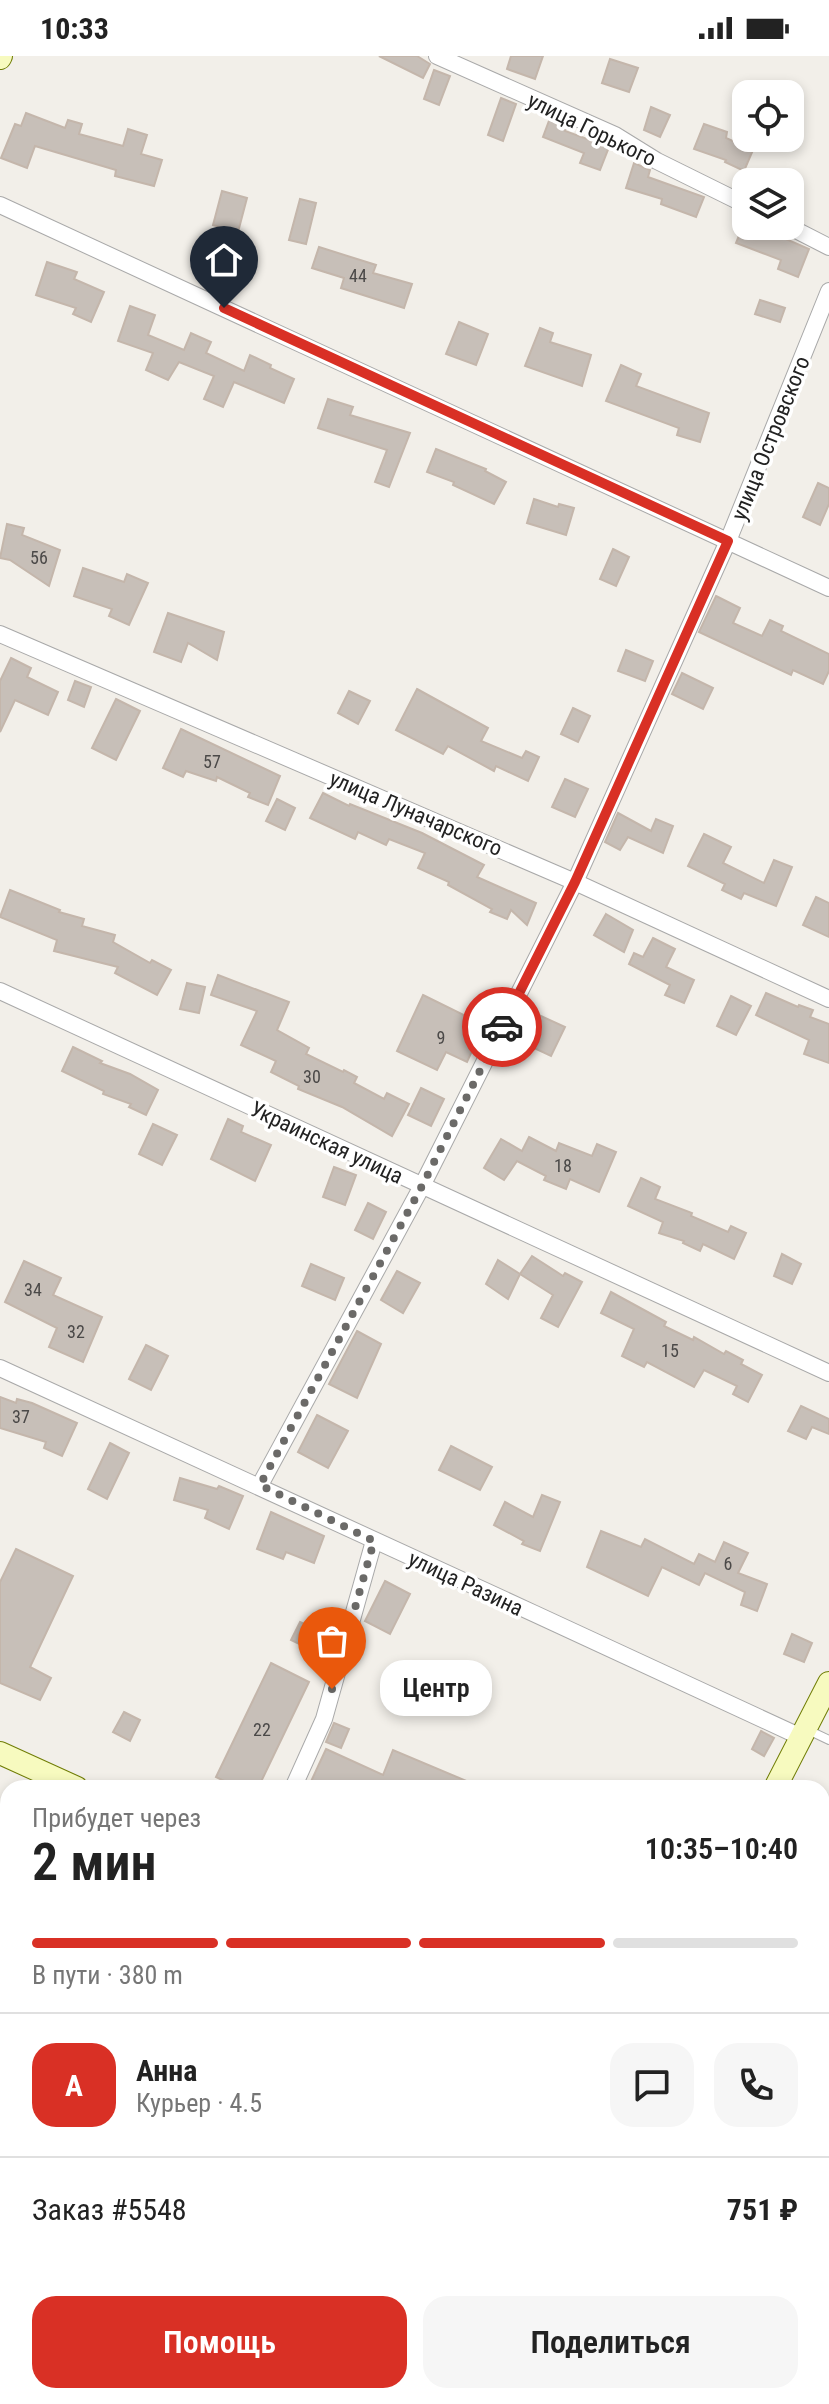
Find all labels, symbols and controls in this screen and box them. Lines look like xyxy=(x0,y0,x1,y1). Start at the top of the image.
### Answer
text: 10:33 xyxy=(40,11,109,46)
map controls xyxy=(732,80,804,240)
button: locate xyxy=(732,80,804,152)
street label: улица Горького xyxy=(523,88,660,171)
button: layers xyxy=(732,168,804,240)
pin xyxy=(190,226,258,308)
icon: home xyxy=(202,238,246,282)
house number: 44 xyxy=(349,265,367,286)
street label: улица Островского xyxy=(726,353,815,524)
house number: 56 xyxy=(30,547,48,568)
house number: 57 xyxy=(203,751,221,772)
street label: улица Луначарского xyxy=(326,766,506,861)
courier xyxy=(462,987,542,1067)
icon: car xyxy=(480,1005,524,1049)
house number: 9 xyxy=(437,1027,445,1048)
house number: 30 xyxy=(303,1066,321,1087)
street label: Украинская улица xyxy=(247,1096,407,1189)
house number: 18 xyxy=(554,1155,572,1176)
house number: 34 xyxy=(24,1279,42,1300)
house number: 32 xyxy=(67,1321,85,1342)
house number: 15 xyxy=(661,1340,679,1361)
house number: 37 xyxy=(12,1406,30,1427)
street label: улица Разина xyxy=(404,1546,527,1621)
house number: 6 xyxy=(724,1553,732,1574)
pin xyxy=(298,1607,366,1689)
icon: bag xyxy=(310,1619,354,1663)
callout: Центр xyxy=(380,1661,492,1717)
text: Центр xyxy=(402,1673,470,1703)
house number: 22 xyxy=(253,1719,271,1740)
text: Прибудет через xyxy=(32,1803,201,1833)
text: 10:35–10:40 xyxy=(645,1831,798,1866)
text: 2 мин xyxy=(32,1832,157,1893)
text: В пути · 380 m xyxy=(32,1960,183,1990)
button: chat xyxy=(610,2043,694,2127)
button: phone xyxy=(714,2043,798,2127)
text: Анна xyxy=(136,2053,197,2088)
text: А xyxy=(65,2068,83,2103)
text: Курьер · 4.5 xyxy=(136,2088,262,2118)
text: Заказ #5548 xyxy=(32,2192,187,2227)
text: 751 ₽ xyxy=(727,2192,798,2227)
button: Помощь xyxy=(32,2296,407,2388)
button: Поделиться xyxy=(423,2296,798,2388)

